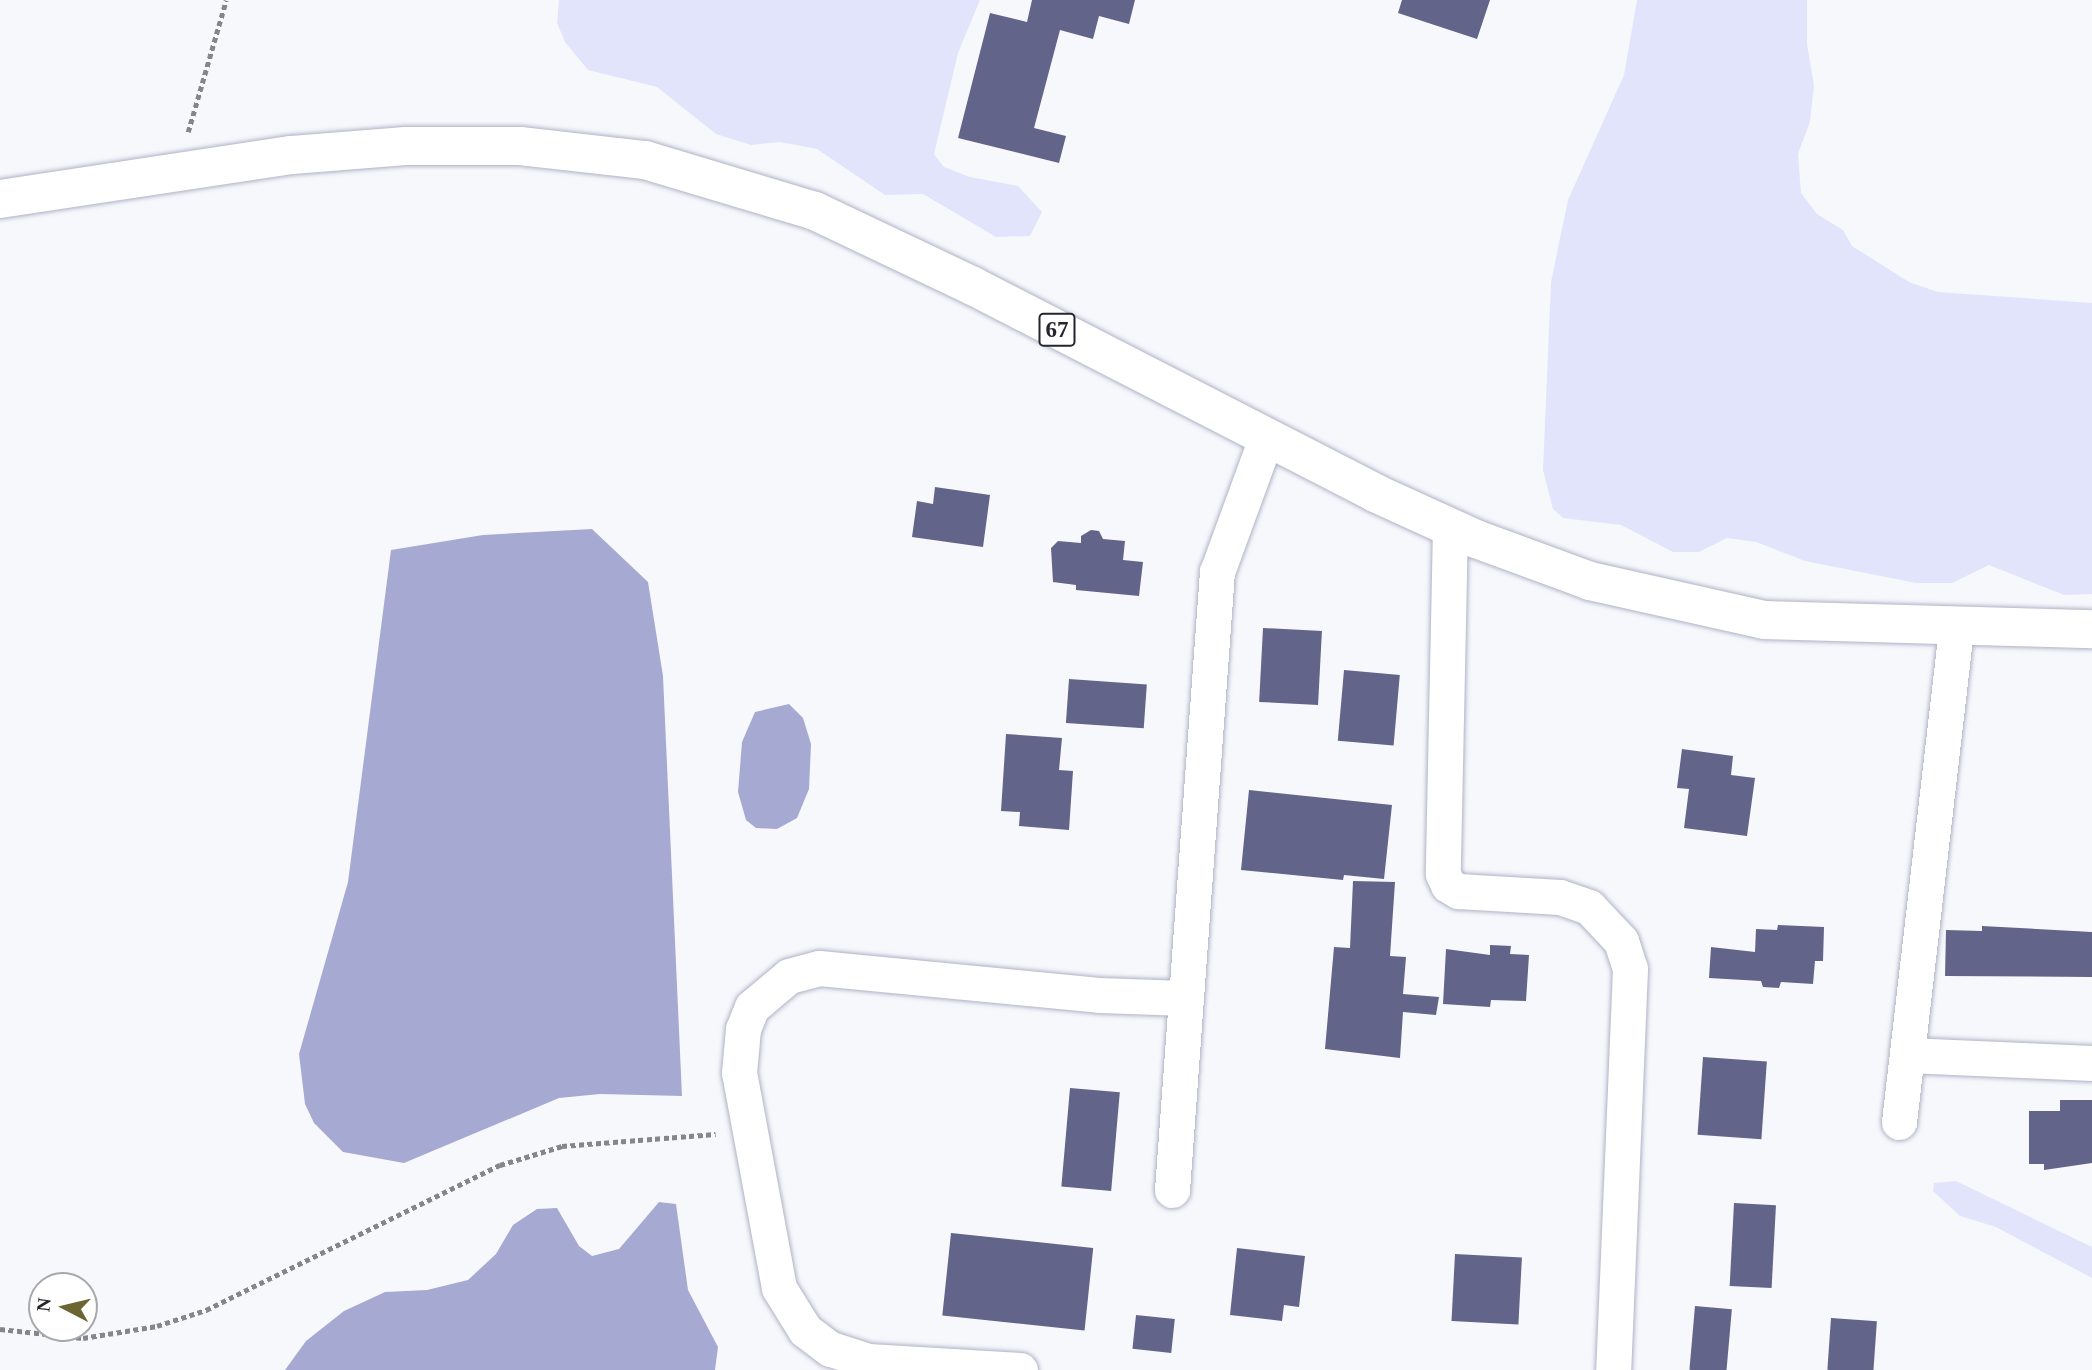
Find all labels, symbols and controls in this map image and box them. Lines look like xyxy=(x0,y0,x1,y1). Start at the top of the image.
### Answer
road number: 67 xyxy=(1038,310,1076,350)
north arrow xyxy=(28,1272,98,1342)
text: N xyxy=(32,1297,55,1313)

